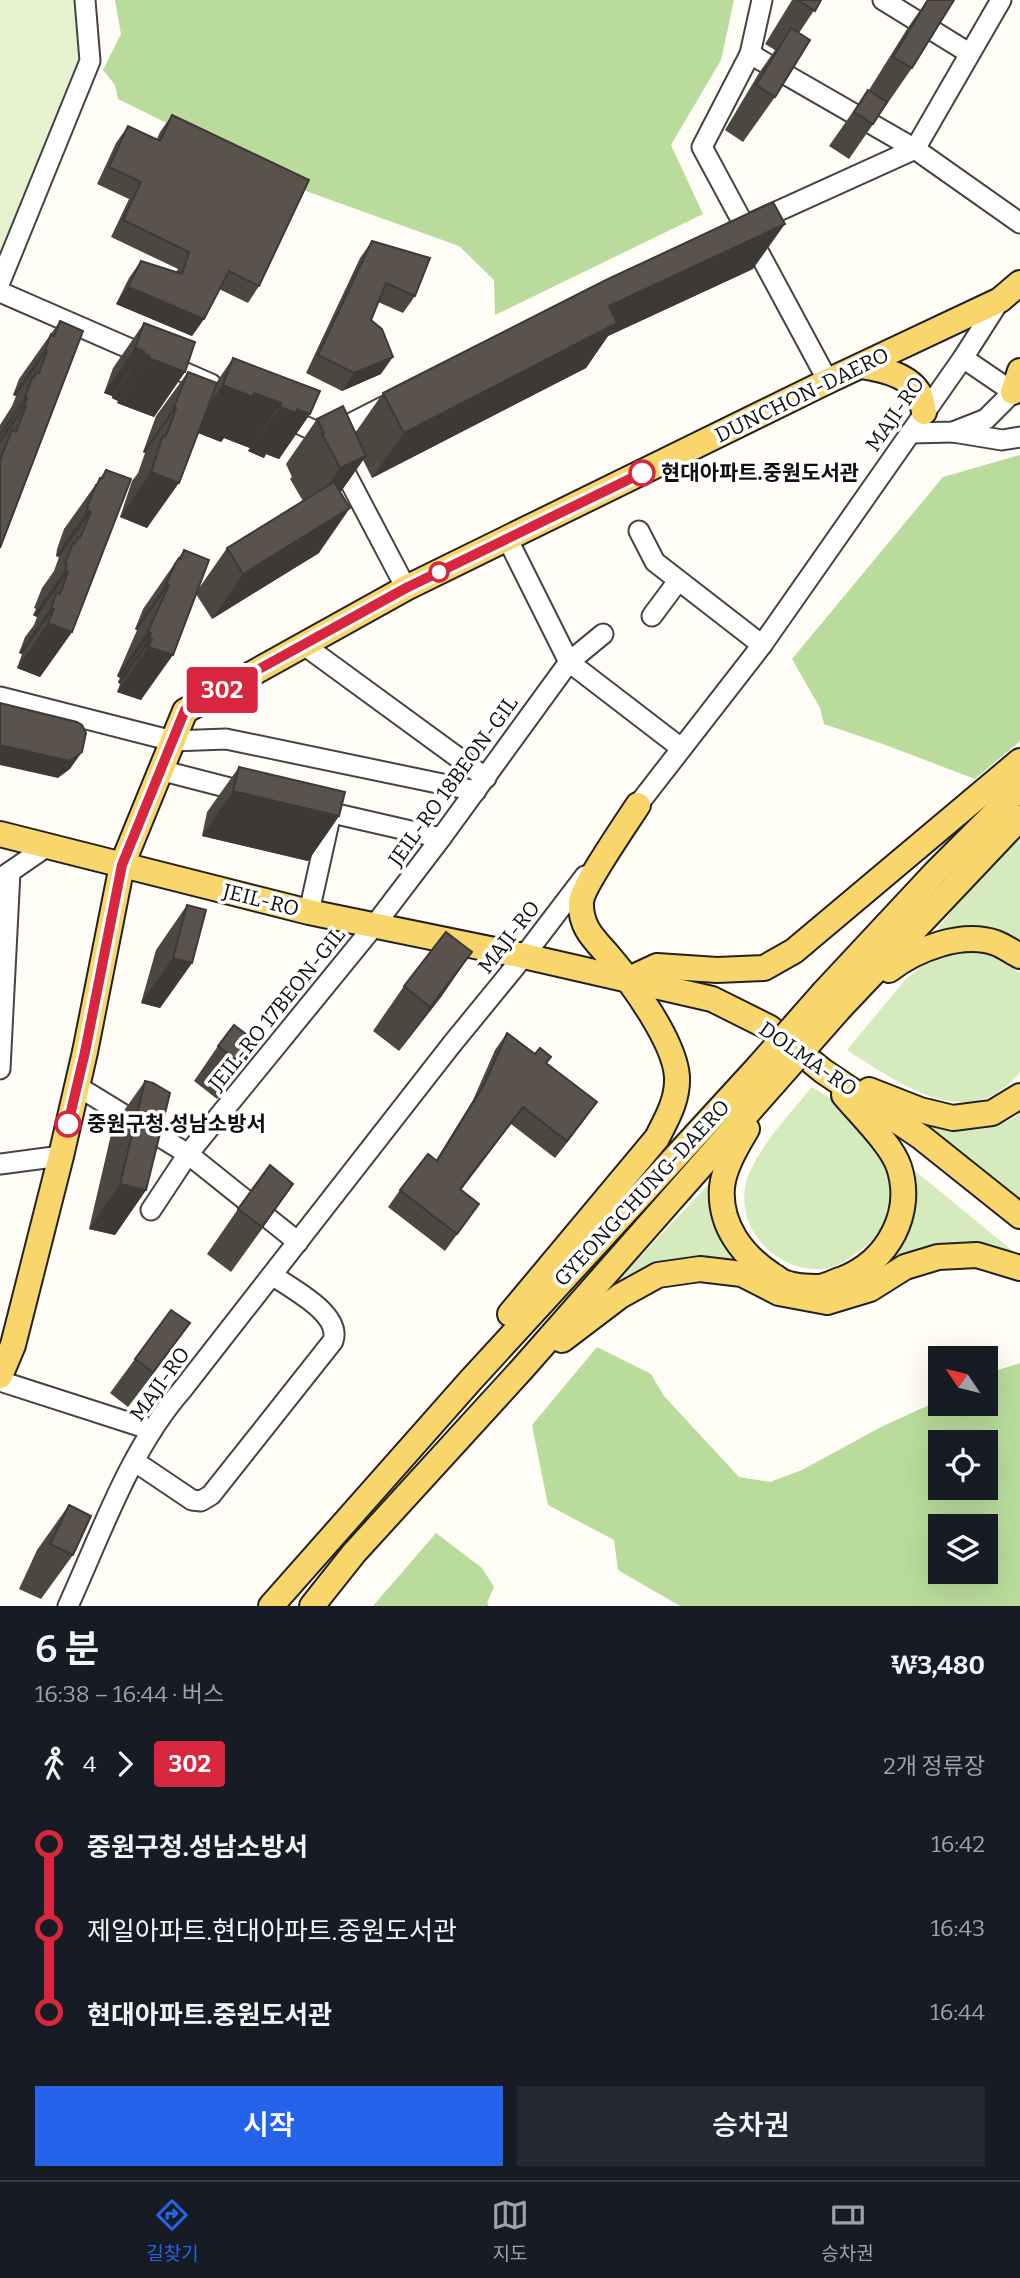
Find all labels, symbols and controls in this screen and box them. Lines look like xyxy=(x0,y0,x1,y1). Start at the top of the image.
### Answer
street label: DUNCHON-DAERO xyxy=(711,342,893,448)
street label: MAJI-RO xyxy=(860,372,930,456)
marker: 현대아파트.중원도서관 xyxy=(629,460,655,486)
place label: 현대아파트.중원도서관 xyxy=(661,460,859,486)
unlabelled marker xyxy=(429,562,449,582)
line badge: 302 xyxy=(182,667,262,713)
text: 302 xyxy=(201,676,243,704)
street label: JEIL-RO 18BEON-GIL xyxy=(382,690,524,872)
street label: JEIL-RO xyxy=(219,878,302,922)
street label: MAJI-RO xyxy=(472,895,546,979)
street label: JEIL-RO 17BEON-GIL xyxy=(203,922,351,1097)
street label: DOLMA-RO xyxy=(754,1016,862,1102)
street label: GYEONGCHUNG-DAERO xyxy=(549,1094,735,1292)
marker: 중원구청.성남소방서 xyxy=(55,1111,81,1137)
place label: 중원구청.성남소방서 xyxy=(87,1111,266,1137)
street label: MAJI-RO xyxy=(124,1342,196,1426)
north arrow xyxy=(928,1346,998,1416)
map controls xyxy=(928,1346,998,1584)
button: locate xyxy=(928,1430,998,1500)
button: layers xyxy=(928,1514,998,1584)
text: 6 분 xyxy=(35,1626,100,1672)
text: ₩3,480 xyxy=(891,1650,985,1681)
text: 16:38 – 16:44 · 버스 xyxy=(35,1680,224,1708)
icon: walk xyxy=(35,1745,73,1783)
icon: forward xyxy=(106,1745,144,1783)
text: 4 xyxy=(83,1750,96,1778)
text: 302 xyxy=(168,1750,211,1778)
text: 2개 정류장 xyxy=(883,1752,985,1780)
text: 16:42 xyxy=(931,1830,985,1858)
text: 중원구청.성남소방서 xyxy=(87,1832,308,1863)
text: 16:43 xyxy=(931,1914,985,1942)
text: 제일아파트.현대아파트.중원도서관 xyxy=(87,1916,457,1947)
text: 16:44 xyxy=(930,1998,985,2026)
text: 현대아파트.중원도서관 xyxy=(87,2000,332,2031)
button: 시작 xyxy=(35,2086,503,2166)
button: 승차권 xyxy=(517,2086,985,2166)
tab: 길찾기 xyxy=(146,2196,199,2265)
tab: 지도 xyxy=(491,2196,529,2265)
tab: 승차권 xyxy=(821,2196,874,2265)

